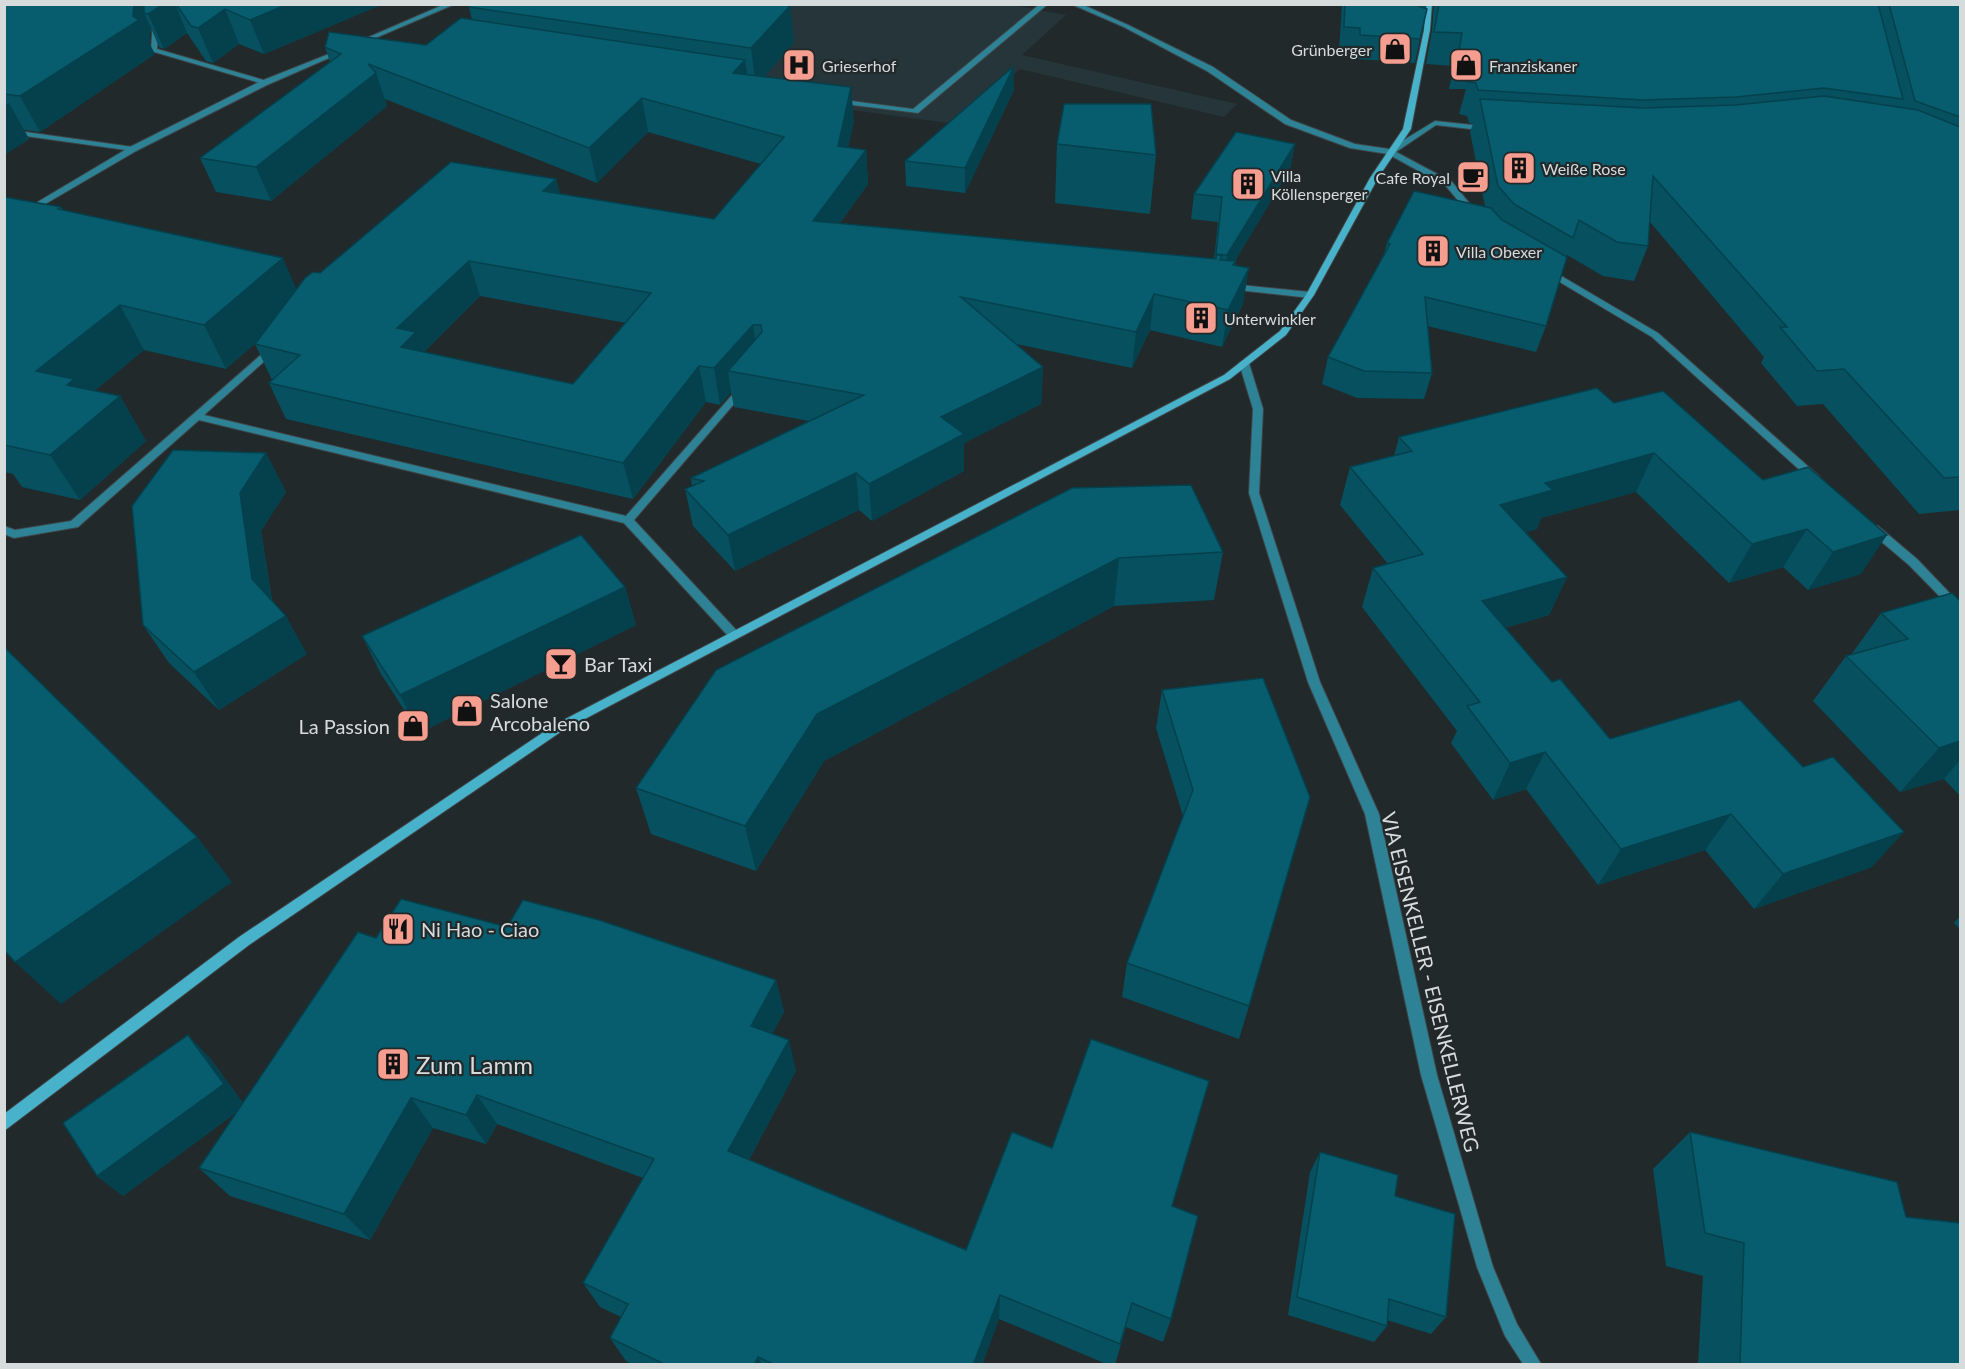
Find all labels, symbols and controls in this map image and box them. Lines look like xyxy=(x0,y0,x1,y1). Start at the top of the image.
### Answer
shop icon: Grünberger xyxy=(1377,31,1413,67)
place label: Grünberger xyxy=(1291,40,1372,59)
hospital icon: Grieserhof xyxy=(781,47,817,83)
shop icon: Franziskaner xyxy=(1448,47,1484,83)
place label: Grieserhof xyxy=(822,56,897,75)
place label: Franziskaner xyxy=(1489,56,1577,75)
building icon: Weiße Rose xyxy=(1501,150,1537,186)
cafe icon: Cafe Royal xyxy=(1455,159,1491,195)
place label: Weiße Rose xyxy=(1542,159,1626,178)
building icon: Villa Köllensperger xyxy=(1230,166,1266,202)
place label: Villa Köllensperger xyxy=(1271,166,1368,203)
place label: Cafe Royal xyxy=(1375,168,1450,187)
building icon: Villa Obexer xyxy=(1415,233,1451,269)
place label: Villa Obexer xyxy=(1456,242,1542,261)
building icon: Unterwinkler xyxy=(1183,300,1219,336)
place label: Unterwinkler xyxy=(1224,309,1316,328)
bar icon: Bar Taxi xyxy=(543,646,579,682)
place label: Bar Taxi xyxy=(584,652,652,676)
place label: Salone Arcobaleno xyxy=(490,688,590,735)
shop icon: Salone Arcobaleno xyxy=(449,693,485,729)
shop icon: La Passion xyxy=(395,708,431,744)
place label: La Passion xyxy=(298,714,390,738)
street label: VIA EISENKELLER - EISENKELLERWEG xyxy=(1377,809,1485,1155)
restaurant icon: Ni Hao - Ciao xyxy=(380,911,416,947)
place label: Ni Hao - Ciao xyxy=(421,917,539,941)
building icon: Zum Lamm xyxy=(375,1046,411,1082)
place label: Zum Lamm xyxy=(416,1050,533,1079)

